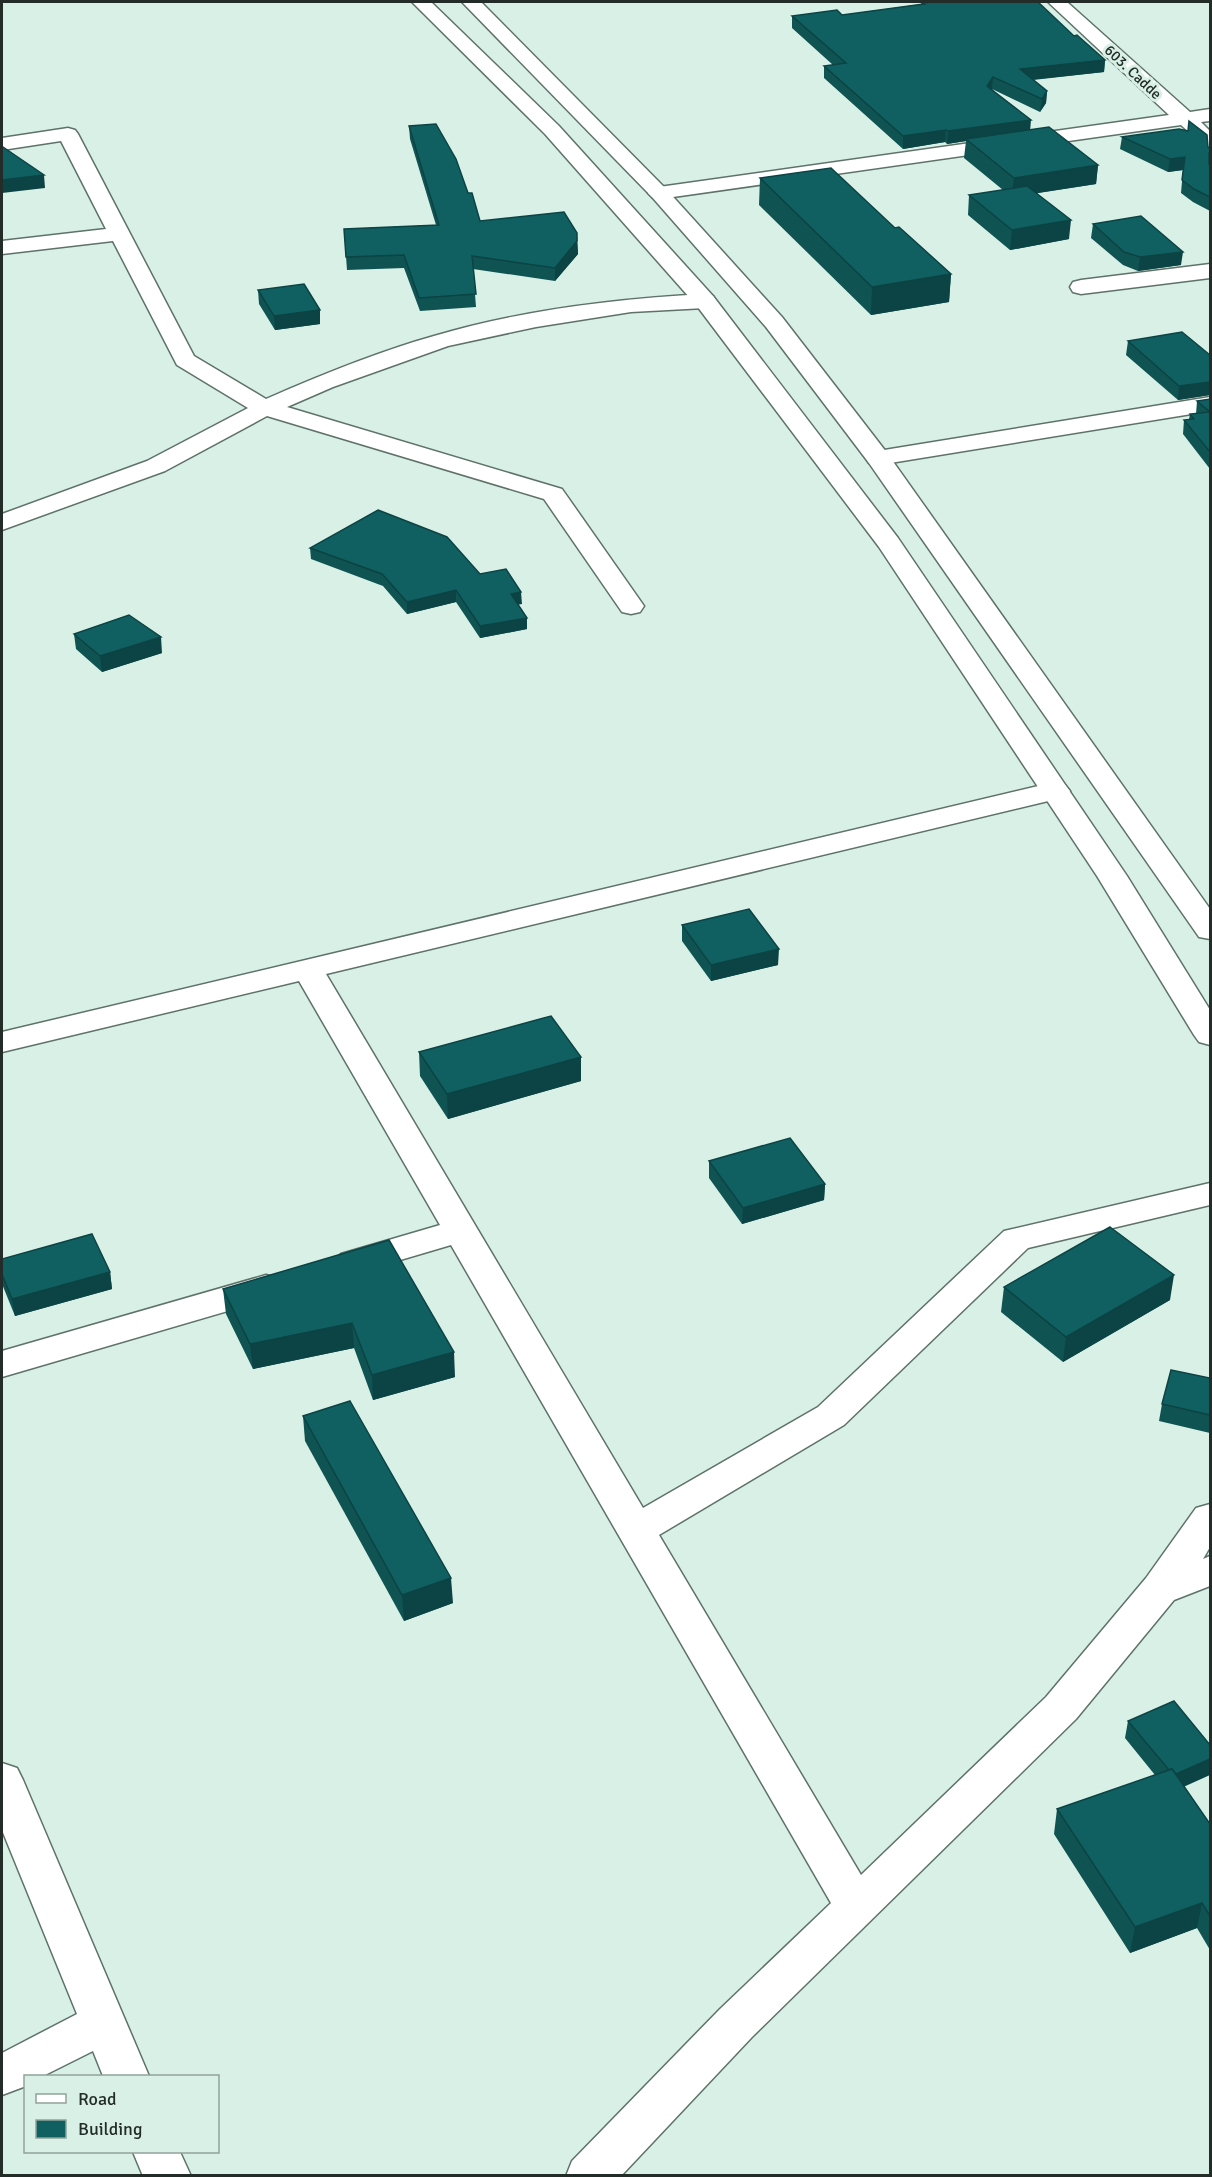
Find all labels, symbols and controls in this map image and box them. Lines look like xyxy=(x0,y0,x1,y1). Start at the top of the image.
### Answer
street label: 603. Cadde xyxy=(1101,41,1165,103)
legend xyxy=(24,2075,219,2153)
text: Road xyxy=(78,2088,117,2110)
text: Building xyxy=(78,2118,142,2140)

